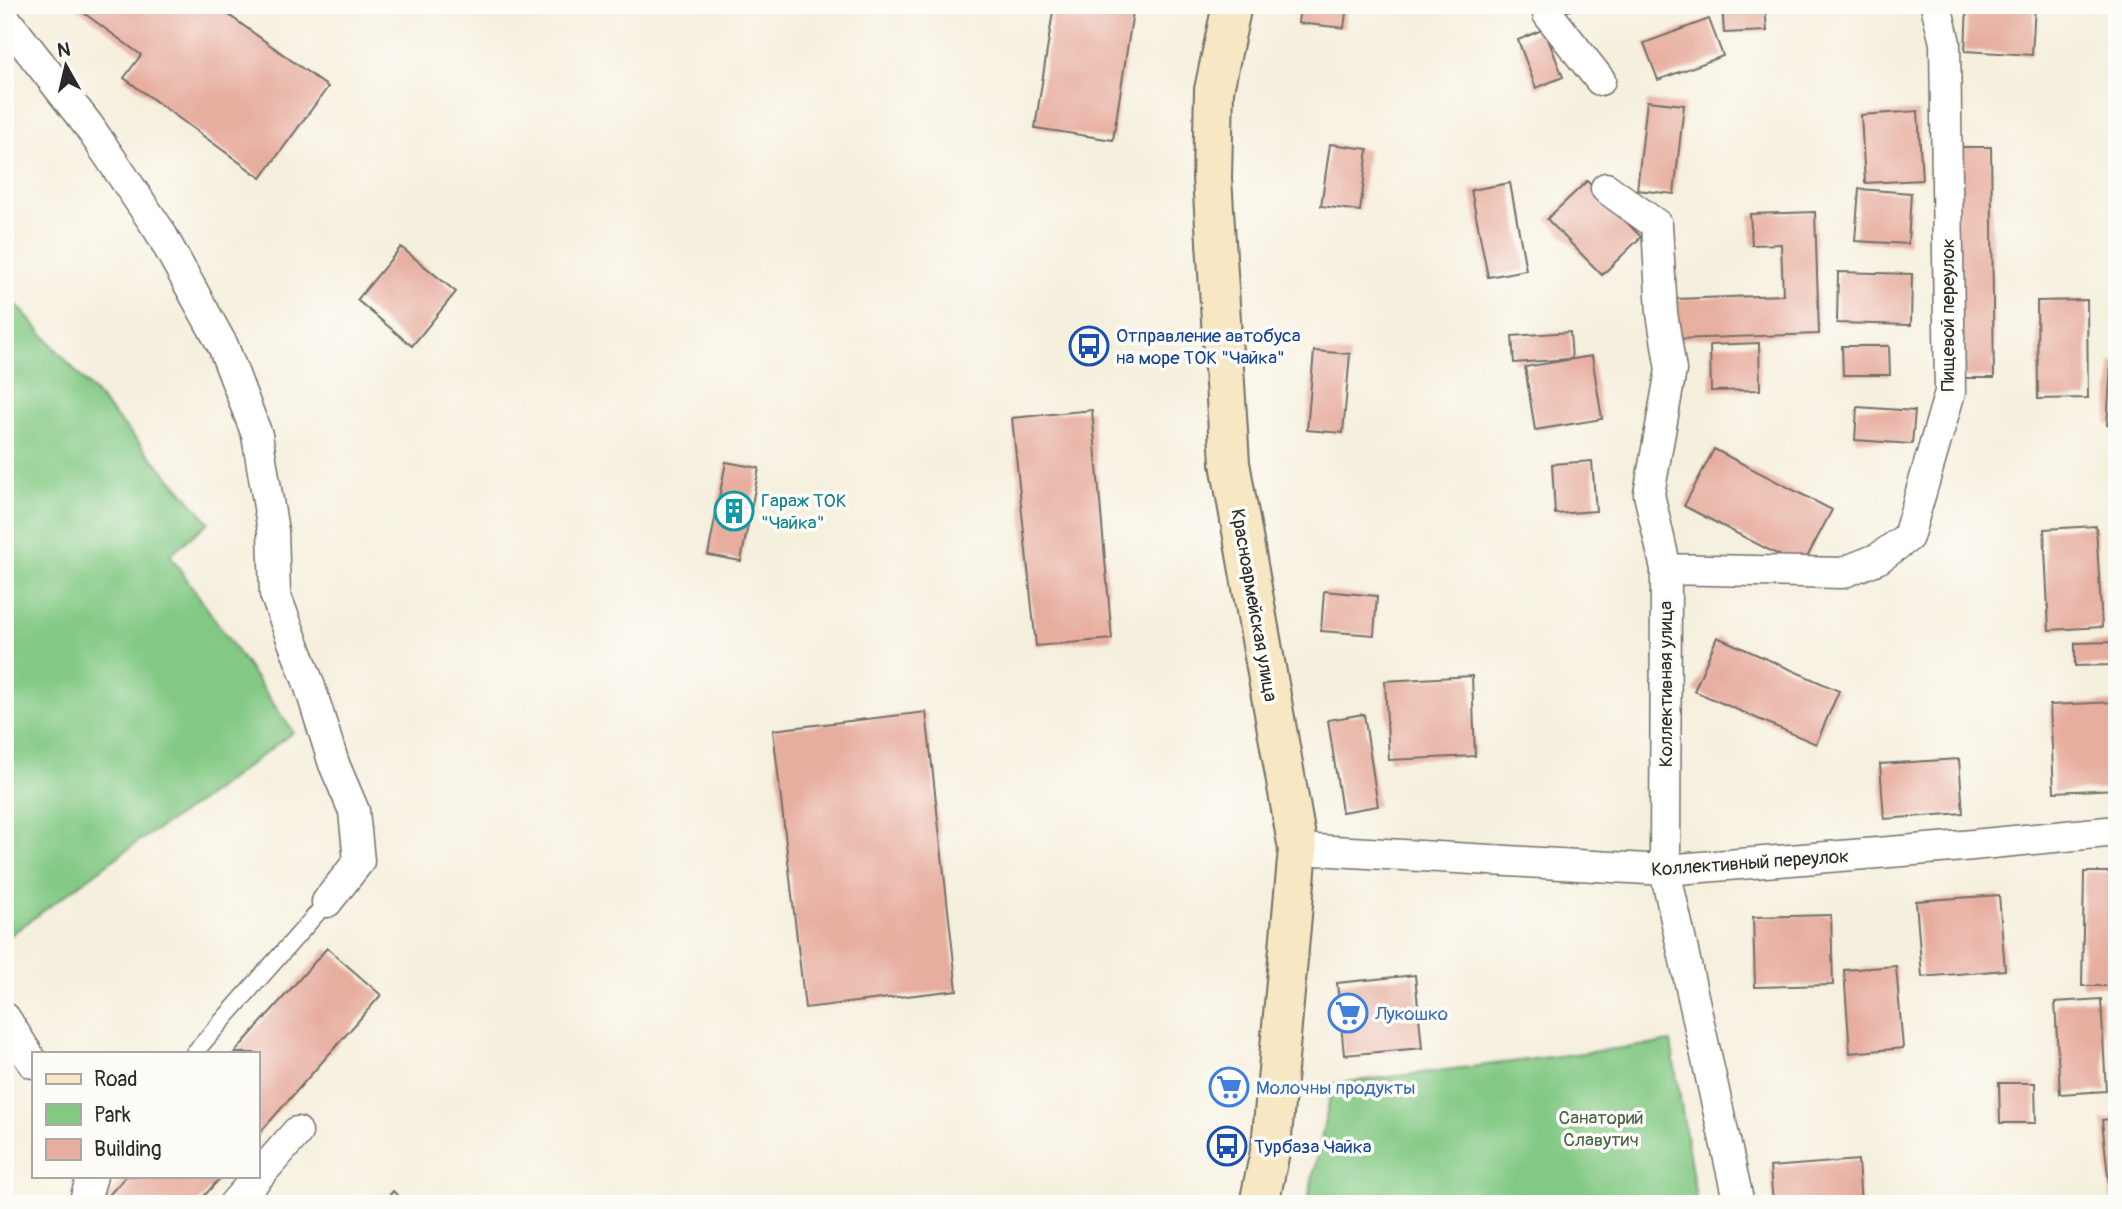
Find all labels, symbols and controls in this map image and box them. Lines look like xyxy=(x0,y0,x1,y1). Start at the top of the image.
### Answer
north arrow xyxy=(32,32,102,102)
text: N xyxy=(56,37,72,63)
street label: Пищевой переулок xyxy=(1936,238,1960,391)
place label: Отправление автобуса на море ТОК "Чайка" xyxy=(1116,324,1301,370)
bus stop icon: Отправление автобуса на море ТОК "Чайка" xyxy=(1068,325,1110,367)
place label: Гараж ТОК "Чайка" xyxy=(761,489,847,535)
building icon: Гараж ТОК "Чайка" xyxy=(713,490,755,532)
street label: Красноармейская улица xyxy=(1225,507,1283,704)
street label: Коллективная улица xyxy=(1654,601,1678,767)
street label: Коллективный переулок xyxy=(1650,844,1850,882)
supermarket icon: Лукошко xyxy=(1327,992,1369,1034)
place label: Лукошко xyxy=(1374,1002,1448,1026)
legend xyxy=(32,1052,259,1178)
text: Road xyxy=(94,1066,138,1093)
supermarket icon: Молочны продукты xyxy=(1208,1066,1250,1108)
place label: Молочны продукты xyxy=(1256,1076,1415,1100)
text: Park xyxy=(94,1102,131,1129)
park label: Санаторий Славутич xyxy=(1558,1106,1644,1152)
bus stop icon: Турбаза Чайка xyxy=(1206,1125,1248,1167)
place label: Турбаза Чайка xyxy=(1254,1135,1372,1159)
text: Building xyxy=(94,1136,161,1163)

